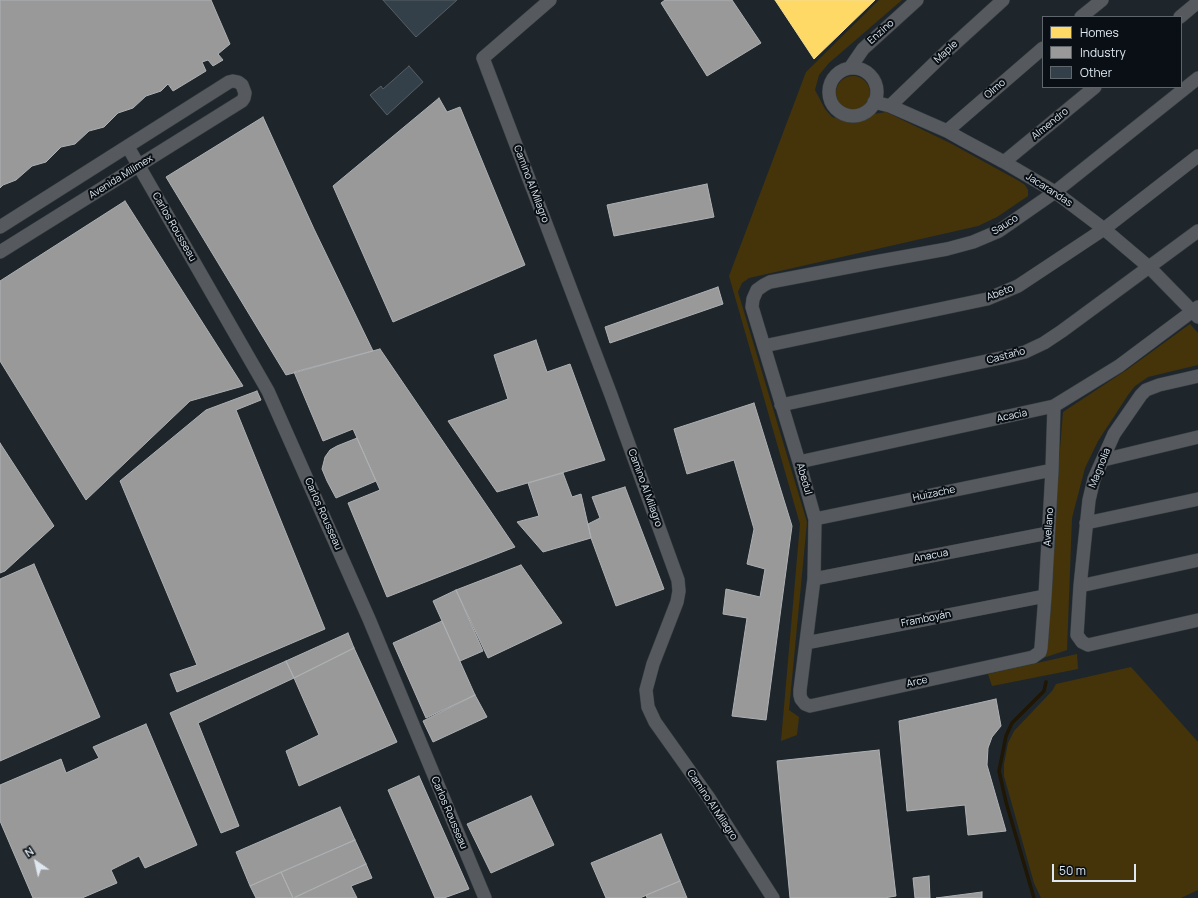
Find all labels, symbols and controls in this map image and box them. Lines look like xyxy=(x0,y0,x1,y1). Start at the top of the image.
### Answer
legend xyxy=(1042,16,1182,88)
street label: Enzino xyxy=(865,17,897,47)
text: Homes xyxy=(1080,24,1119,41)
street label: Maple xyxy=(932,38,960,66)
text: Industry xyxy=(1080,44,1126,61)
text: Other xyxy=(1080,64,1112,81)
street label: Olmo xyxy=(982,77,1008,101)
street label: Almendro xyxy=(1029,105,1071,143)
street label: Camino Al Milagro xyxy=(511,144,551,224)
street label: Avenida Milimex xyxy=(87,153,155,201)
street label: Jacarandas xyxy=(1024,171,1074,209)
street label: Carlos Rousseau xyxy=(149,190,199,264)
street label: Sauco xyxy=(990,212,1020,238)
street label: Abeto xyxy=(985,282,1015,304)
street label: Castaño xyxy=(985,345,1027,367)
street label: Acacia xyxy=(996,407,1028,425)
street label: Magnolia xyxy=(1087,446,1113,490)
street label: Camino Al Milagro xyxy=(625,447,665,529)
street label: Abedul xyxy=(794,462,814,496)
street label: Carlos Rousseau xyxy=(302,476,344,552)
street label: Huizache xyxy=(912,484,956,504)
street label: Avellano xyxy=(1042,507,1056,547)
street label: Anacua xyxy=(913,547,949,565)
street label: Framboyán xyxy=(900,608,952,630)
street label: Arce xyxy=(905,674,929,690)
street label: Camino Al Milagro xyxy=(684,768,740,842)
street label: Carlos Rousseau xyxy=(428,775,470,851)
north arrow xyxy=(16,842,56,882)
text: N xyxy=(22,843,36,860)
scale bar xyxy=(1054,856,1138,882)
text: 50 m xyxy=(1059,862,1086,879)

